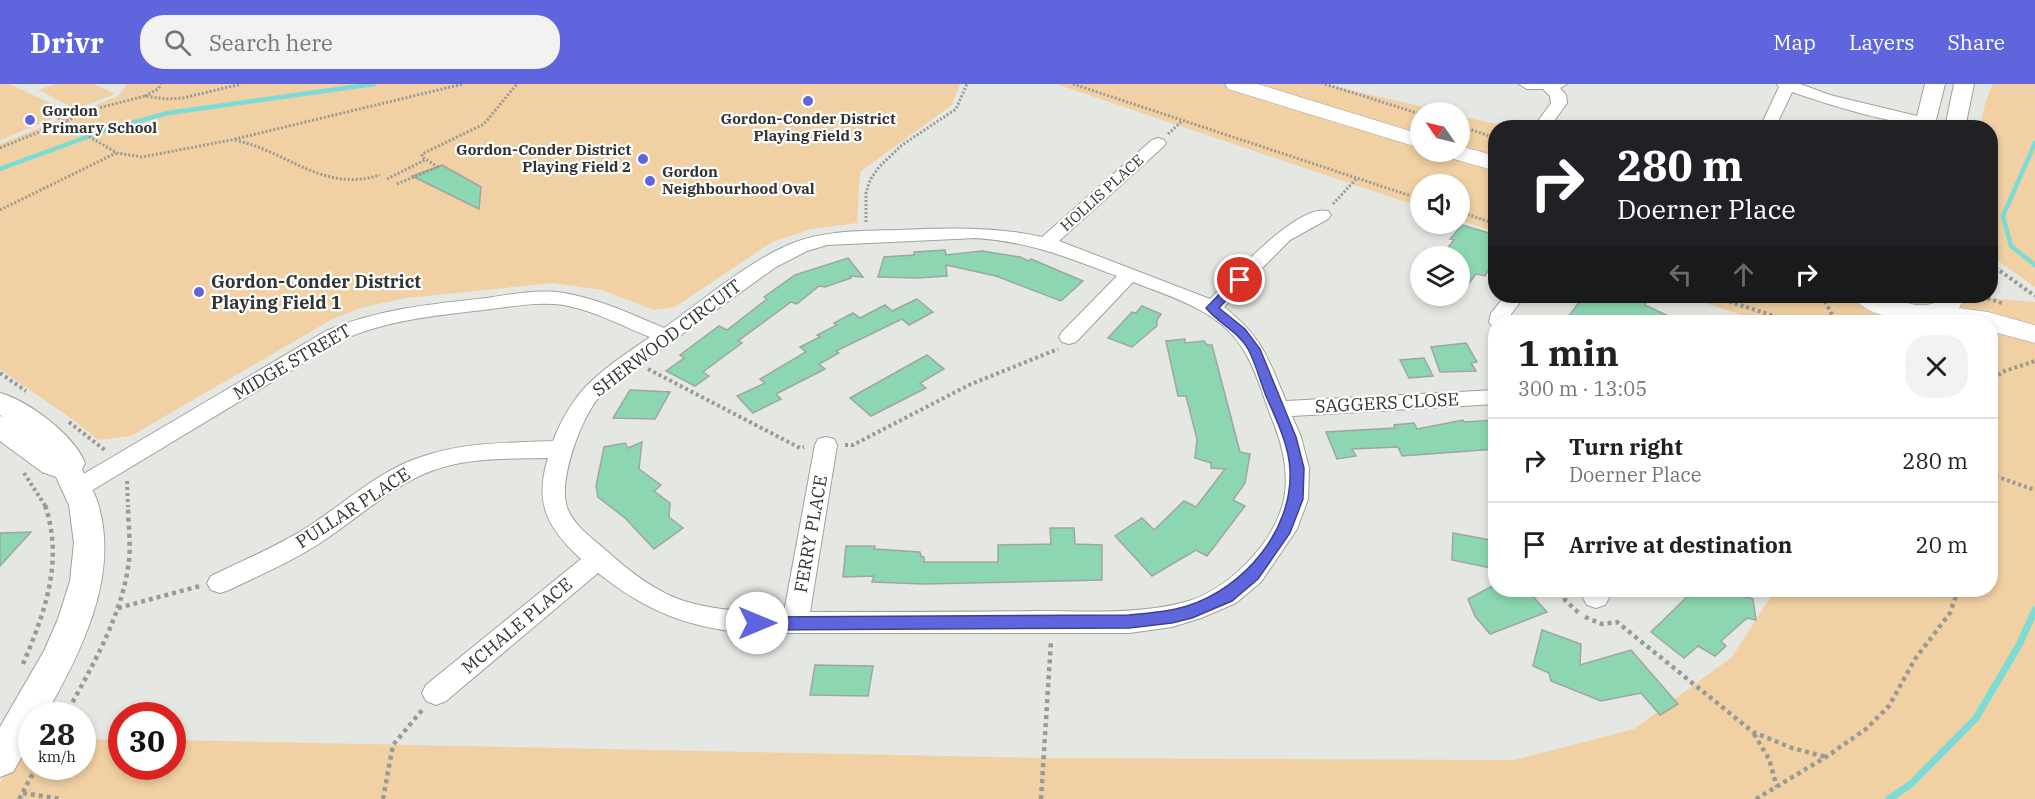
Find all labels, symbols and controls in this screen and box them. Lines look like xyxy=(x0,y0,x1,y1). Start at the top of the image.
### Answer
search box xyxy=(140,15,560,69)
text: Drivr xyxy=(30,24,104,61)
icon: search xyxy=(161,26,194,59)
text: Search here xyxy=(209,28,333,57)
text: Map xyxy=(1773,28,1816,56)
text: Layers xyxy=(1849,28,1915,56)
text: Share xyxy=(1948,28,2005,56)
marker: Gordon-Conder District Playing Field 3 xyxy=(801,94,815,108)
place label: Gordon Primary School xyxy=(42,101,157,137)
north arrow xyxy=(1410,102,1470,162)
map controls xyxy=(1410,102,1470,306)
place label: Gordon-Conder District Playing Field 3 xyxy=(721,109,896,145)
marker: Gordon Primary School xyxy=(23,113,37,127)
text: 280 m xyxy=(1617,138,1743,193)
place label: Gordon-Conder District Playing Field 2 xyxy=(456,140,631,176)
icon: right xyxy=(1518,144,1596,222)
street label: HOLLIS PLACE xyxy=(1056,150,1147,235)
marker: Gordon-Conder District Playing Field 2 xyxy=(636,152,650,166)
place label: Gordon Neighbourhood Oval xyxy=(662,162,815,198)
marker: Gordon Neighbourhood Oval xyxy=(643,174,657,188)
button: sound xyxy=(1410,174,1470,234)
text: Doerner Place xyxy=(1617,191,1796,226)
button: layers xyxy=(1410,246,1470,306)
pin xyxy=(1214,254,1265,305)
icon: left xyxy=(1664,258,1697,291)
icon: ahead xyxy=(1727,258,1760,291)
icon: right xyxy=(1790,258,1823,291)
icon: arrive xyxy=(1223,263,1256,296)
place label: Gordon-Conder District Playing Field 1 xyxy=(211,270,421,314)
street label: SHERWOOD CIRCUIT xyxy=(588,274,746,401)
marker: Gordon-Conder District Playing Field 1 xyxy=(192,285,206,299)
street label: MIDGE STREET xyxy=(229,318,355,405)
text: 1 min xyxy=(1518,329,1619,376)
button: close xyxy=(1905,335,1968,398)
text: 300 m · 13:05 xyxy=(1518,375,1647,402)
street label: SAGGERS CLOSE xyxy=(1314,387,1460,418)
text: Turn right xyxy=(1569,432,1683,461)
icon: right xyxy=(1518,444,1551,477)
text: 280 m xyxy=(1902,446,1968,475)
text: Doerner Place xyxy=(1569,461,1701,488)
street label: PULLAR PLACE xyxy=(291,462,414,553)
street label: FERRY PLACE xyxy=(789,473,832,595)
icon: arrive xyxy=(1518,528,1551,561)
text: Arrive at destination xyxy=(1569,530,1792,559)
text: 20 m xyxy=(1916,530,1968,559)
street label: MCHALE PLACE xyxy=(457,573,577,679)
position arrow xyxy=(725,591,789,655)
speed limit sign: 30 xyxy=(108,702,186,780)
text: 28 xyxy=(39,714,75,753)
text: km/h xyxy=(38,747,76,766)

